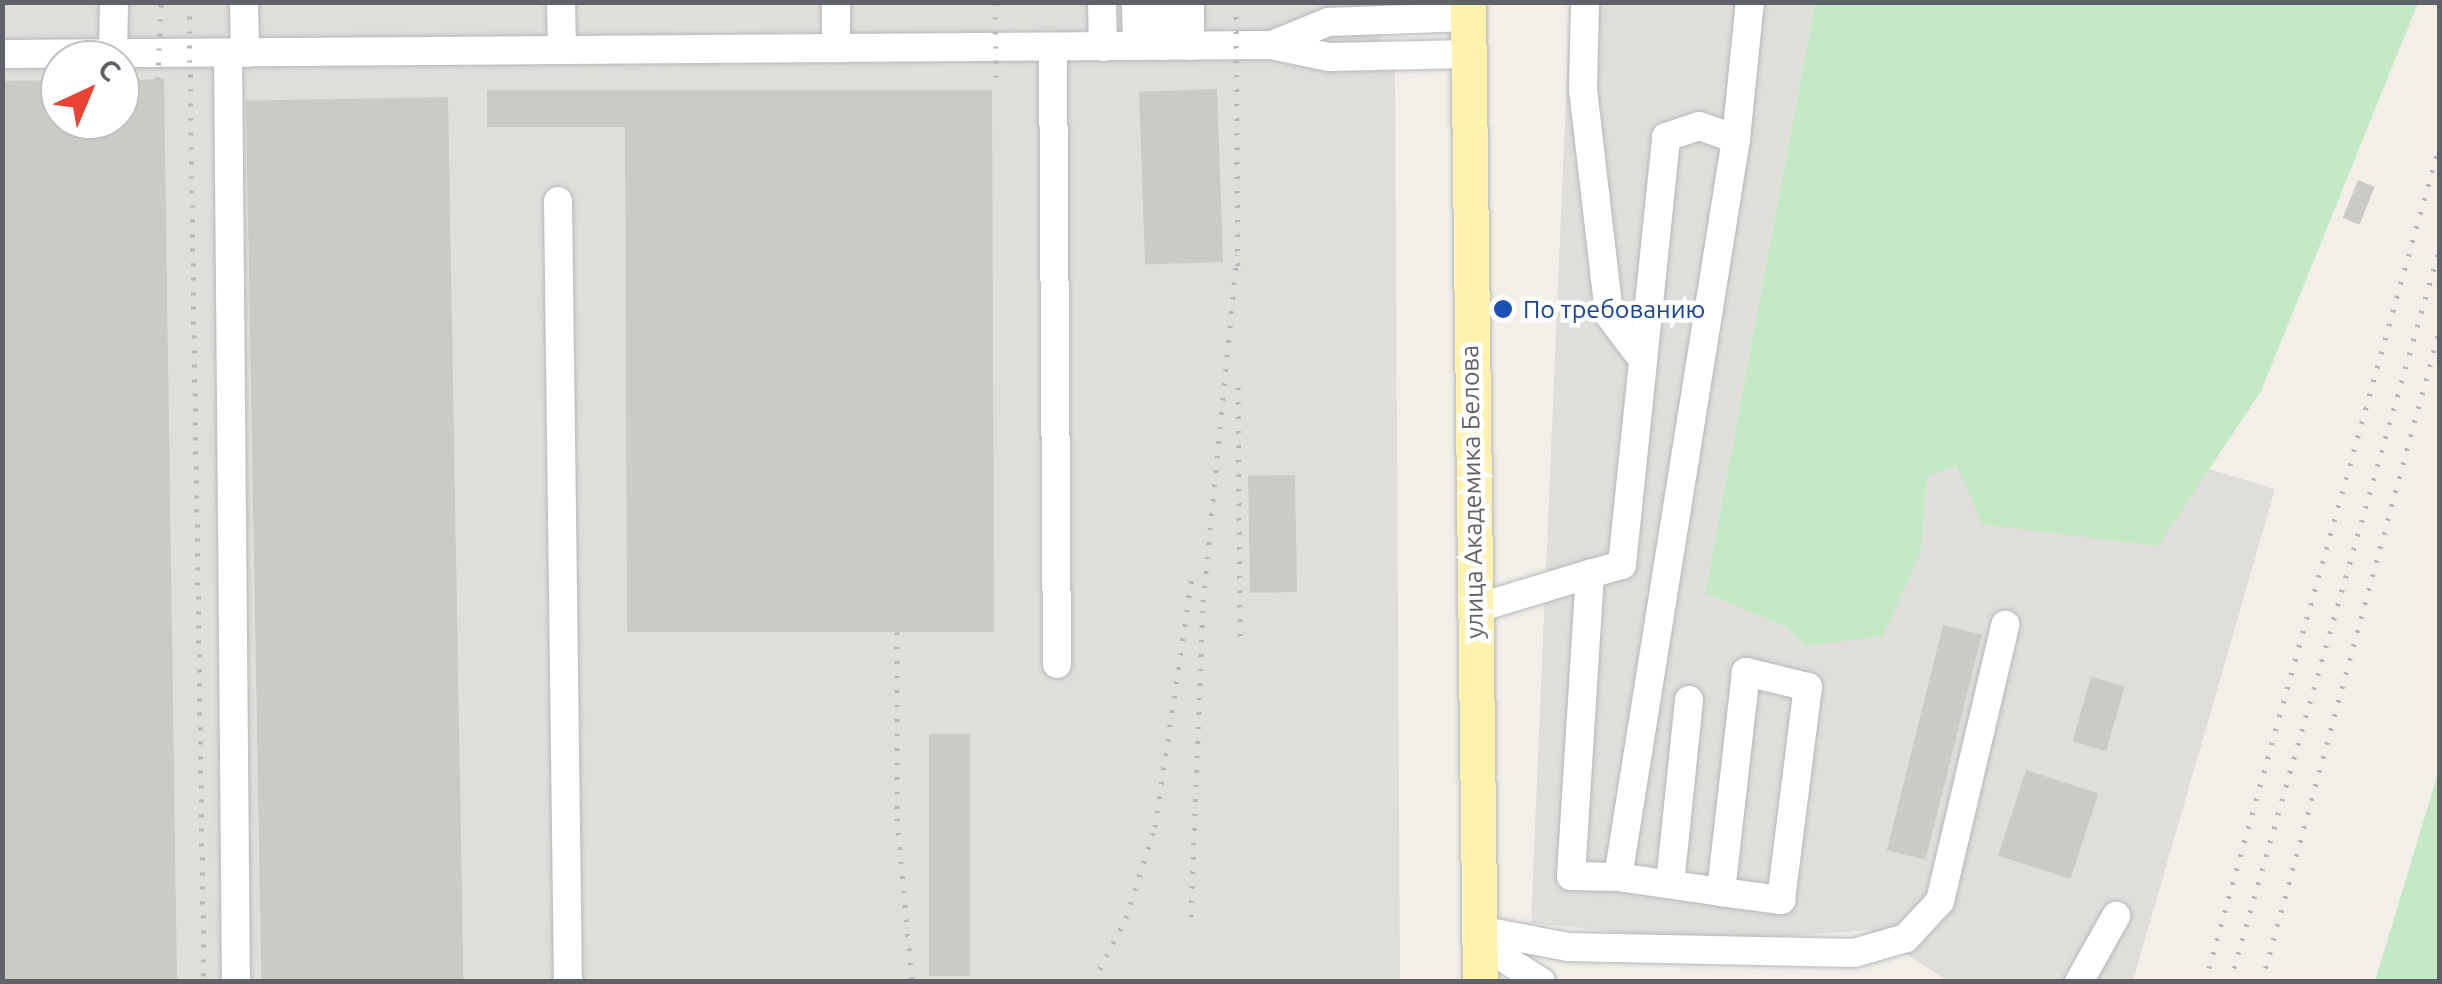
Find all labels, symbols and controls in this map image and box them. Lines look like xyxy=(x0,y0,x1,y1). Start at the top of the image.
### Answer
north arrow xyxy=(40,40,140,140)
text: С xyxy=(93,52,127,87)
place label: По требованию xyxy=(1523,294,1705,324)
marker: По требованию xyxy=(1492,298,1514,320)
street label: улица Академика Белова xyxy=(1454,345,1490,639)

